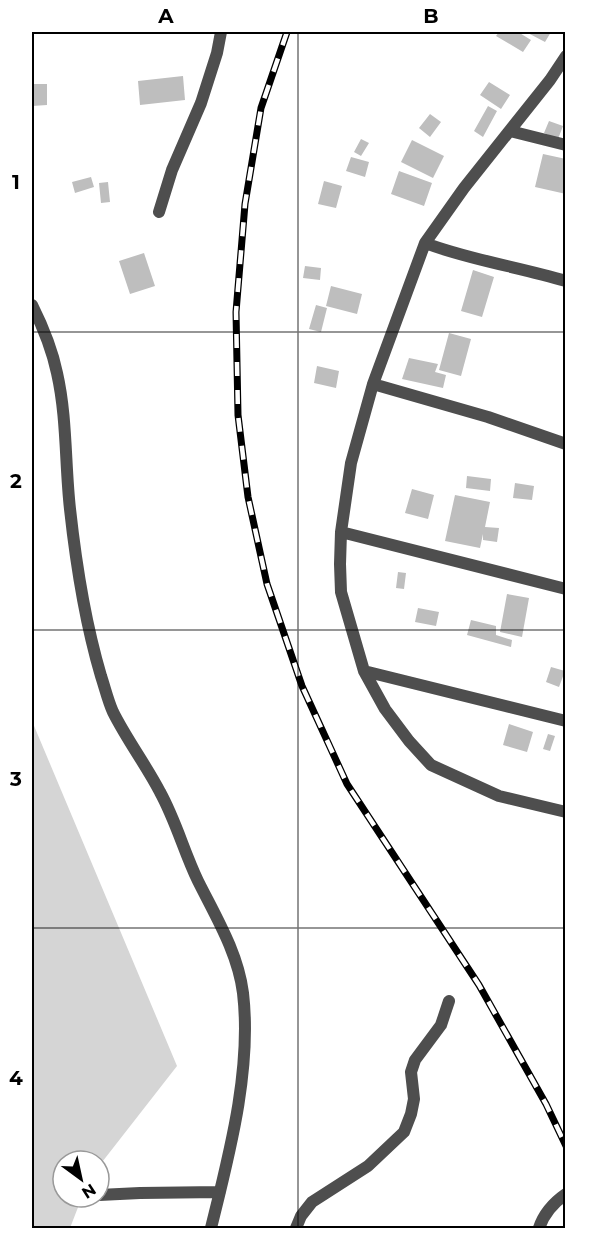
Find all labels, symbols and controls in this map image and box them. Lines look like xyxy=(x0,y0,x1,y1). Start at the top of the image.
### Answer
text: A xyxy=(157,4,174,28)
text: B xyxy=(423,4,439,28)
text: 1 xyxy=(12,170,20,194)
text: 2 xyxy=(10,469,22,493)
text: 3 xyxy=(9,767,22,791)
text: 4 xyxy=(9,1066,23,1090)
north arrow xyxy=(51,1149,111,1209)
text: N xyxy=(78,1180,99,1203)

